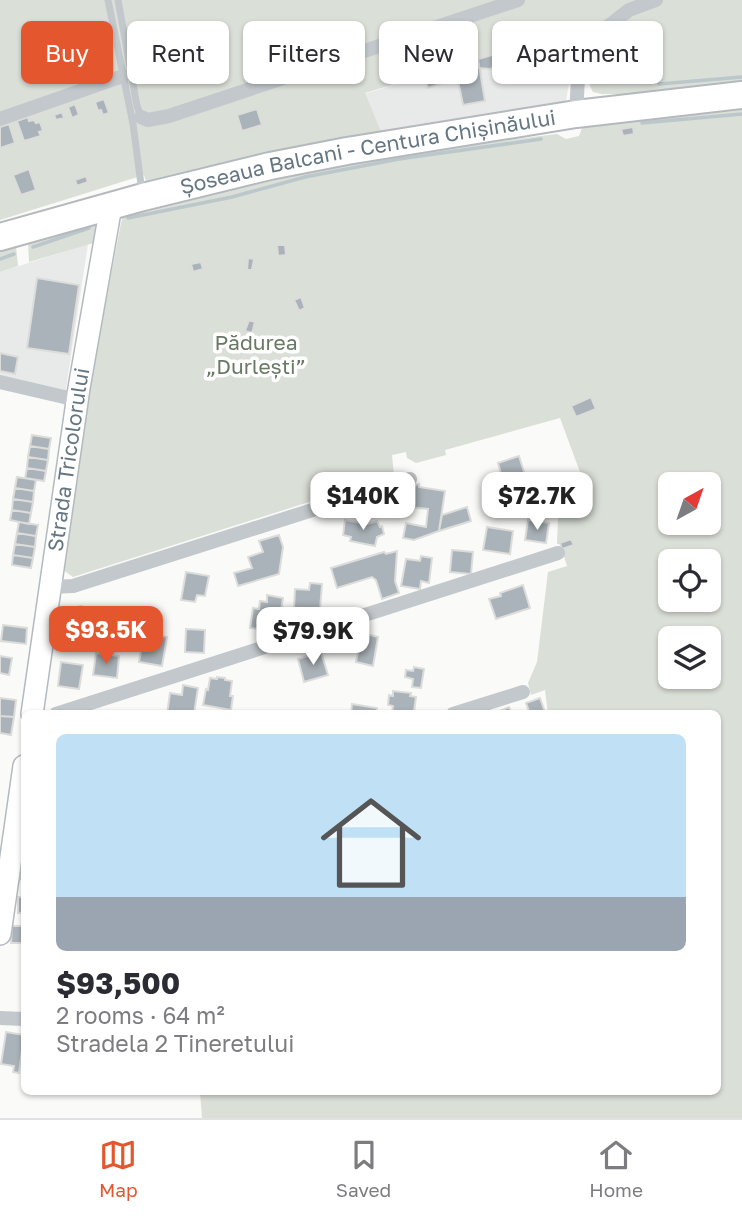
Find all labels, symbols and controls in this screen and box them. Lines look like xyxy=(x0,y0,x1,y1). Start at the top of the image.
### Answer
chip: Buy xyxy=(21,21,113,84)
chip: Rent xyxy=(127,21,229,84)
chip: Filters xyxy=(243,21,365,84)
chip: New xyxy=(379,21,478,84)
chip: Apartment xyxy=(492,21,663,84)
street label: Șoseaua Balcani - Centura Chișinăului xyxy=(177,104,557,199)
park label: Pădurea „Durlești” xyxy=(206,329,306,379)
street label: Strada Tricolorului xyxy=(42,365,94,553)
pin: $140K xyxy=(314,472,412,532)
pin: $72.7K xyxy=(480,472,594,532)
north arrow xyxy=(658,472,721,536)
map controls xyxy=(658,472,721,689)
text: $140K xyxy=(326,481,400,509)
text: $72.7K xyxy=(498,481,576,509)
button: locate xyxy=(658,549,721,612)
pin: $93.5K xyxy=(49,606,163,666)
pin: $79.9K xyxy=(256,608,370,667)
text: $93.5K xyxy=(65,615,147,643)
text: $79.9K xyxy=(272,616,354,644)
button: layers xyxy=(658,626,721,689)
icon: home xyxy=(308,780,434,906)
text: $93,500 xyxy=(56,965,180,1001)
text: 2 rooms · 64 m² xyxy=(56,1001,225,1029)
text: Stradela 2 Tineretului xyxy=(56,1029,294,1057)
tab: Map xyxy=(99,1136,138,1201)
tab: Saved xyxy=(336,1136,391,1201)
tab: Home xyxy=(589,1136,643,1201)

